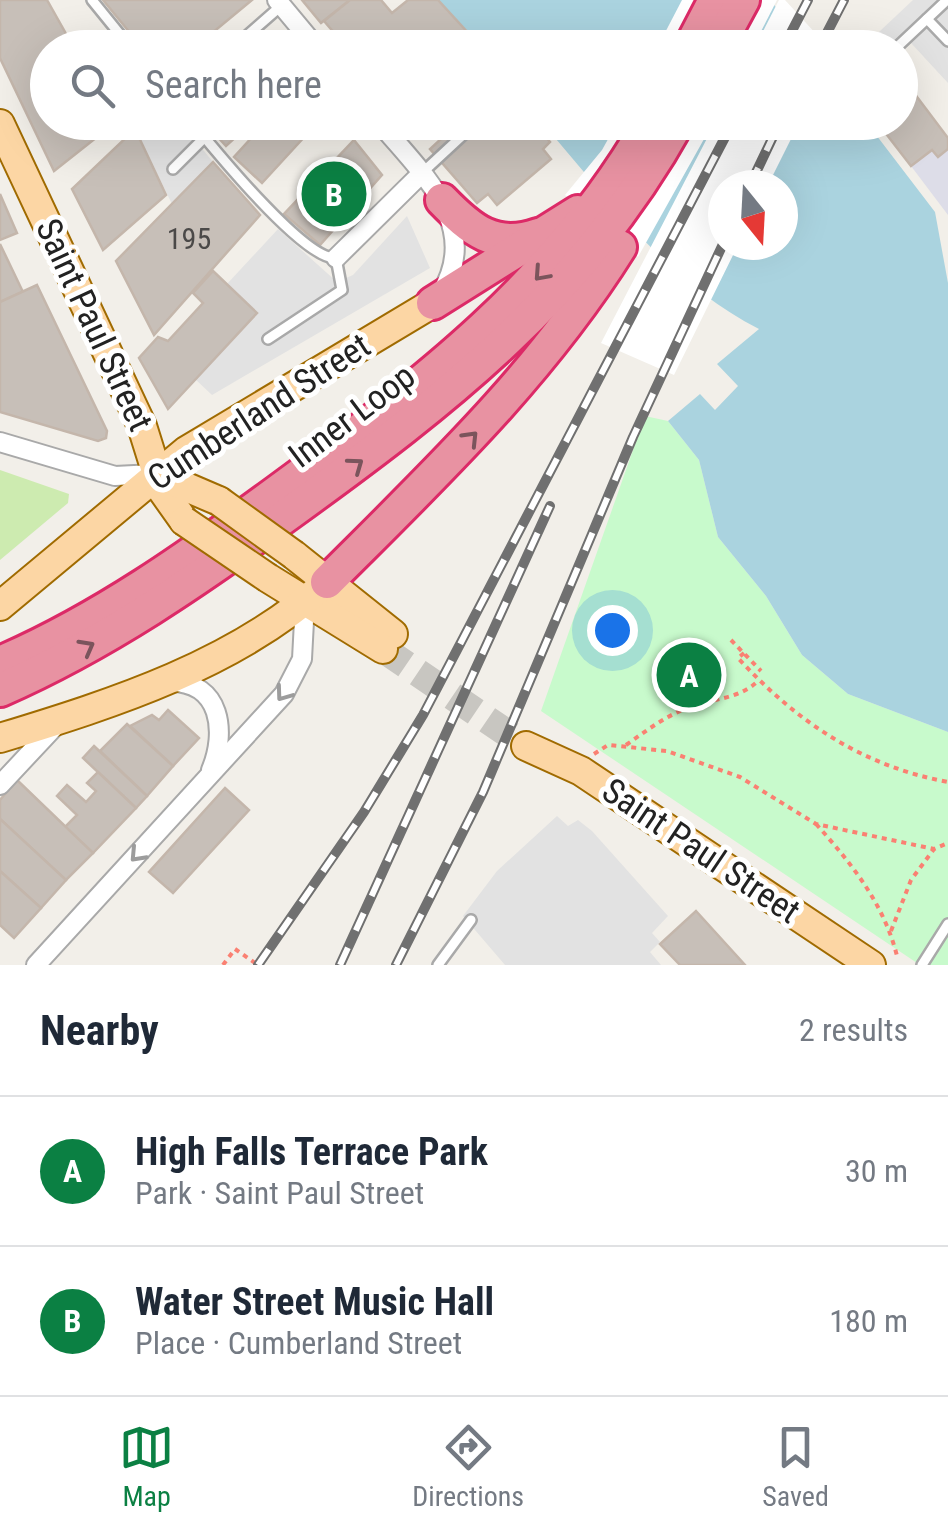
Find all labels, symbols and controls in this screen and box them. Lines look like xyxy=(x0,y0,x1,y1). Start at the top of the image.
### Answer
search box xyxy=(30,30,918,140)
icon: search xyxy=(65,58,120,113)
text: Search here xyxy=(145,63,322,107)
pin: B xyxy=(302,156,366,232)
north arrow xyxy=(708,170,798,260)
street label: Saint Paul Street xyxy=(27,212,161,438)
house number: 195 xyxy=(167,221,211,256)
one-way arrow xyxy=(535,262,553,281)
street label: Cumberland Street xyxy=(140,325,378,499)
street label: Inner Loop xyxy=(281,355,423,477)
one-way arrow xyxy=(459,432,477,450)
one-way arrow xyxy=(345,459,363,476)
your location xyxy=(587,605,638,656)
pin: A xyxy=(656,638,722,712)
one-way arrow xyxy=(76,639,94,659)
one-way arrow xyxy=(277,683,295,702)
street label: Saint Paul Street xyxy=(595,770,807,932)
one-way arrow xyxy=(131,843,149,862)
text: Nearby xyxy=(40,1006,159,1055)
text: 2 results xyxy=(799,1011,908,1049)
text: High Falls Terrace Park xyxy=(135,1130,488,1174)
text: A xyxy=(63,1152,82,1190)
text: 30 m xyxy=(845,1152,908,1190)
text: Park · Saint Paul Street xyxy=(135,1174,424,1212)
text: Water Street Music Hall xyxy=(135,1280,494,1324)
text: B xyxy=(64,1302,81,1340)
text: 180 m xyxy=(829,1302,908,1340)
text: Place · Cumberland Street xyxy=(135,1324,462,1362)
tab: Map xyxy=(119,1420,174,1513)
tab: Directions xyxy=(412,1420,524,1513)
tab: Saved xyxy=(762,1420,829,1513)

